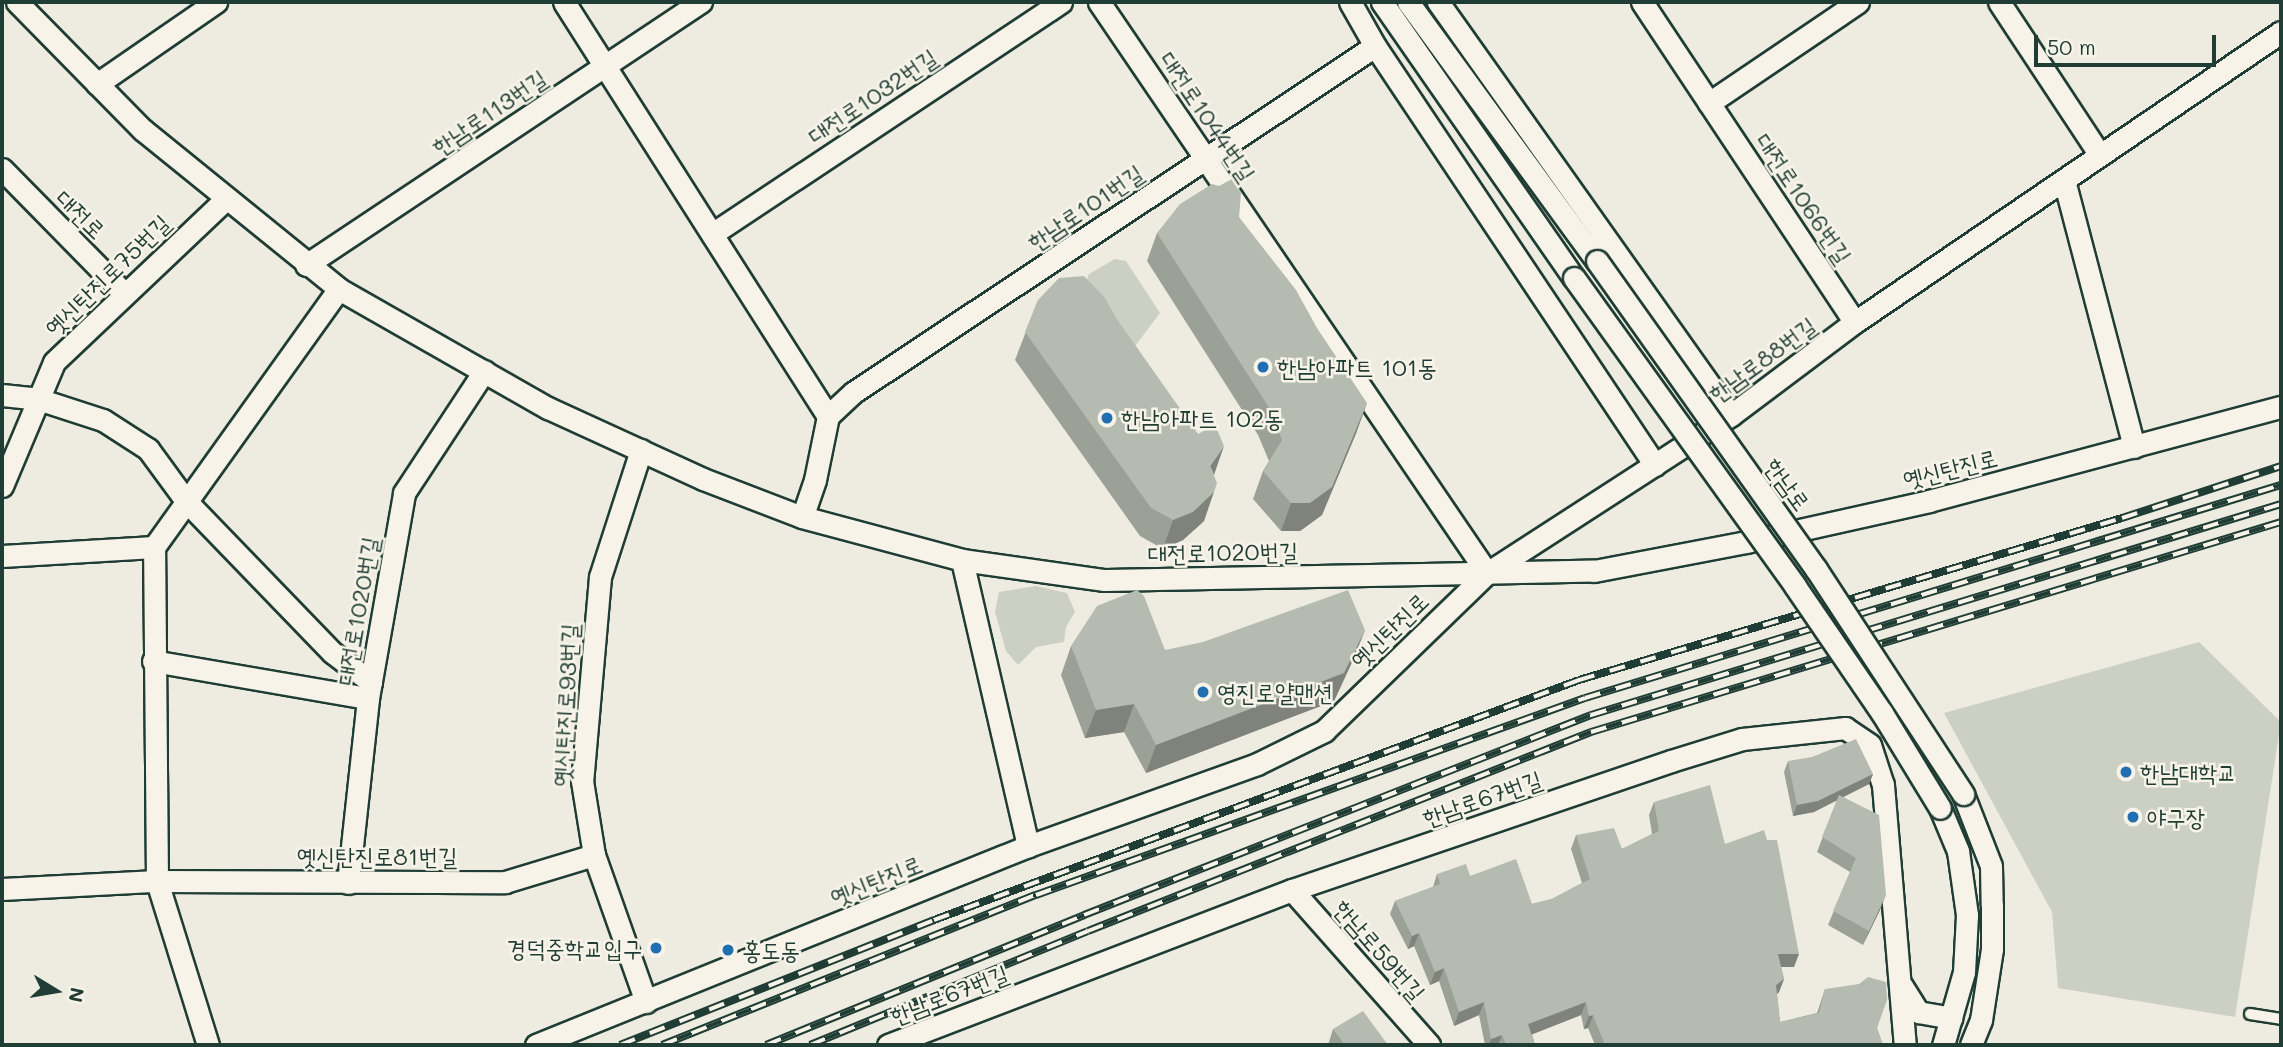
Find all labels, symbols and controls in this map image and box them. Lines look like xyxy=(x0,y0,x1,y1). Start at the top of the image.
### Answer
scale bar xyxy=(2038,21,2220,65)
text: 50 m xyxy=(2047,33,2096,60)
street label: 대전로1032번길 xyxy=(802,42,942,150)
street label: 대전로1044번길 xyxy=(1154,46,1262,186)
street label: 한남로113번길 xyxy=(426,63,552,161)
street label: 대전로1066번길 xyxy=(1750,127,1858,269)
street label: 한남로101번길 xyxy=(1022,158,1148,256)
street label: 대전로 xyxy=(50,184,112,244)
street label: 옛신탄진로75번길 xyxy=(39,208,175,342)
street label: 한남로88번길 xyxy=(1703,310,1821,408)
place label: 한남아파트 101동 xyxy=(1277,353,1437,381)
marker: 한남아파트 101동 xyxy=(1255,359,1271,375)
place label: 한남아파트 102동 xyxy=(1121,404,1283,432)
marker: 한남아파트 102동 xyxy=(1099,410,1115,426)
street label: 옛신탄진로 xyxy=(1900,442,2000,494)
street label: 한남로 xyxy=(1759,452,1817,516)
street label: 대전로1020번길 xyxy=(330,535,384,687)
street label: 대전로1020번길 xyxy=(1148,536,1298,568)
street label: 옛신탄진로 xyxy=(1344,586,1434,674)
street label: 옛신탄진로93번길 xyxy=(546,623,584,787)
place label: 영진로얄맨션 xyxy=(1217,678,1333,706)
marker: 영진로얄맨션 xyxy=(1195,684,1211,700)
place label: 한남대학교 xyxy=(2140,758,2237,786)
street label: 한남로67번길 xyxy=(1418,764,1546,832)
marker: 한남대학교 xyxy=(2118,764,2134,780)
place label: 야구장 xyxy=(2147,803,2205,831)
marker: 야구장 xyxy=(2125,809,2141,825)
street label: 옛신탄진로81번길 xyxy=(297,842,457,870)
street label: 옛신탄진로 xyxy=(826,849,926,911)
street label: 한남로59번길 xyxy=(1328,893,1432,1007)
place label: 경덕중학교입구 xyxy=(507,934,642,962)
place label: 홍도동 xyxy=(742,936,800,964)
marker: 경덕중학교입구 xyxy=(648,940,664,956)
marker: 홍도동 xyxy=(720,942,736,958)
north arrow xyxy=(21,956,91,1026)
street label: 한남로67번길 xyxy=(886,958,1012,1030)
text: N xyxy=(63,986,91,1005)

